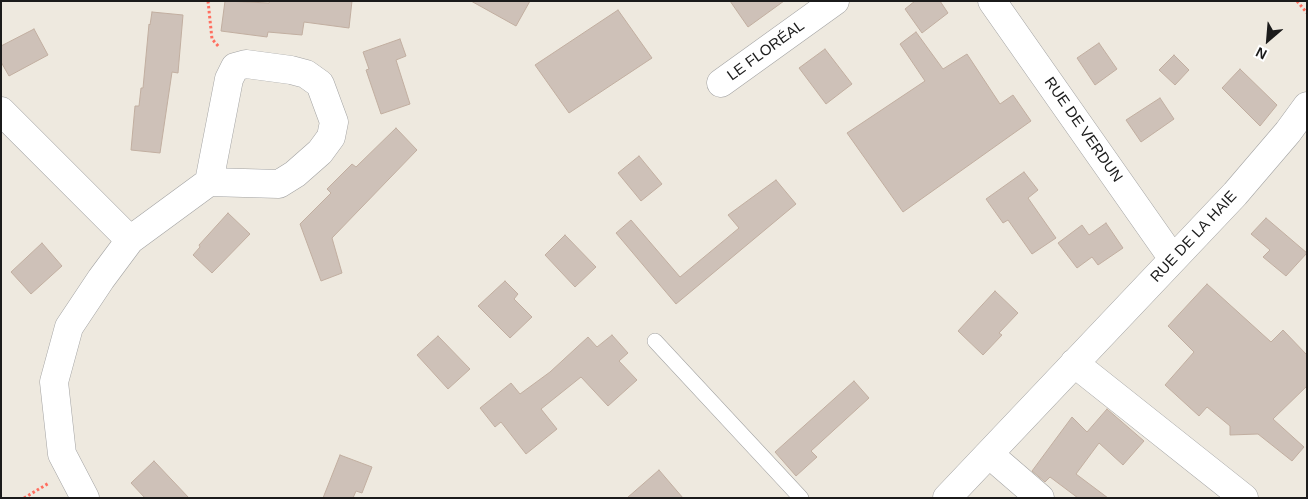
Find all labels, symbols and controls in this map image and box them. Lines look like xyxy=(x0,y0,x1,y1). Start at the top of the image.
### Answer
north arrow xyxy=(1243,15,1293,65)
street label: LE FLORÉAL xyxy=(724,17,808,85)
text: N xyxy=(1253,44,1269,63)
street label: RUE DE VERDUN xyxy=(1040,74,1126,186)
street label: RUE DE LA HAIE xyxy=(1147,188,1241,286)

